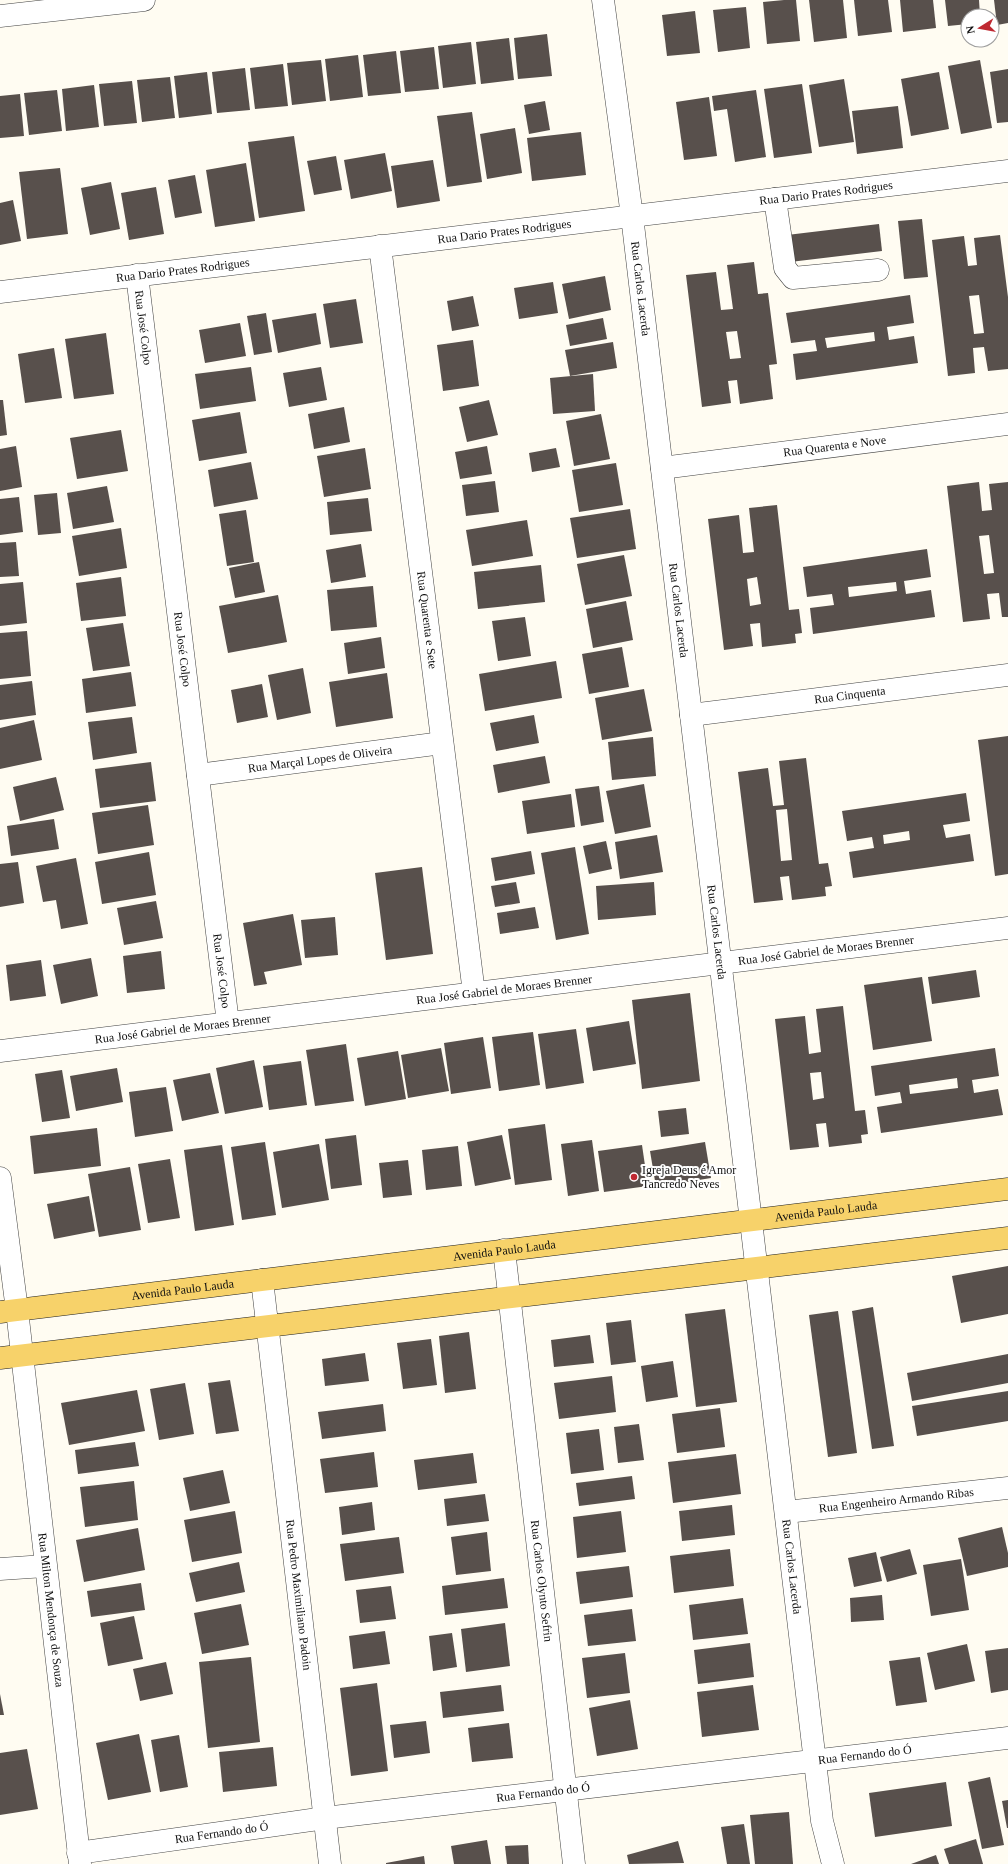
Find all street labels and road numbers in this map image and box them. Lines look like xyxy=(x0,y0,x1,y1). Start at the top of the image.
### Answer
street label: Rua Dario Prates Rodrigues xyxy=(759,178,894,208)
street label: Rua Dario Prates Rodrigues xyxy=(437,216,572,246)
street label: Rua Carlos Lacerda xyxy=(628,240,653,337)
street label: Rua Dario Prates Rodrigues xyxy=(115,255,251,285)
street label: Rua José Colpo xyxy=(132,289,155,366)
street label: Rua Quarenta e Nove xyxy=(782,433,887,460)
street label: Rua Carlos Lacerda xyxy=(666,562,691,659)
street label: Rua Quarenta e Sete xyxy=(414,570,440,670)
street label: Rua José Colpo xyxy=(171,611,194,687)
street label: Rua Cinquenta xyxy=(813,683,887,706)
street label: Rua Marçal Lopes de Oliveira xyxy=(247,743,394,775)
street label: Rua Carlos Lacerda xyxy=(704,884,729,981)
street label: Rua José Colpo xyxy=(210,933,233,1009)
street label: Rua José Gabriel de Moraes Brenner xyxy=(737,933,915,968)
street label: Rua José Gabriel de Moraes Brenner xyxy=(416,972,593,1007)
street label: Rua José Gabriel de Moraes Brenner xyxy=(94,1011,271,1046)
street label: Avenida Paulo Lauda xyxy=(774,1198,879,1224)
street label: Avenida Paulo Lauda xyxy=(452,1237,557,1264)
street label: Avenida Paulo Lauda xyxy=(131,1276,235,1303)
street label: Rua Engenheiro Armando Ribas xyxy=(818,1485,975,1515)
street label: Rua Carlos Lacerda xyxy=(779,1518,805,1615)
street label: Rua Pedro Maximiliano Padoin xyxy=(283,1519,314,1671)
street label: Rua Carlos Olynto Sefrin xyxy=(528,1519,556,1642)
street label: Rua Milton Mendonça de Souza xyxy=(35,1532,67,1689)
street label: Rua Fernando do Ó xyxy=(817,1742,913,1767)
street label: Rua Fernando do Ó xyxy=(495,1780,591,1805)
street label: Rua Fernando do Ó xyxy=(174,1819,270,1846)

